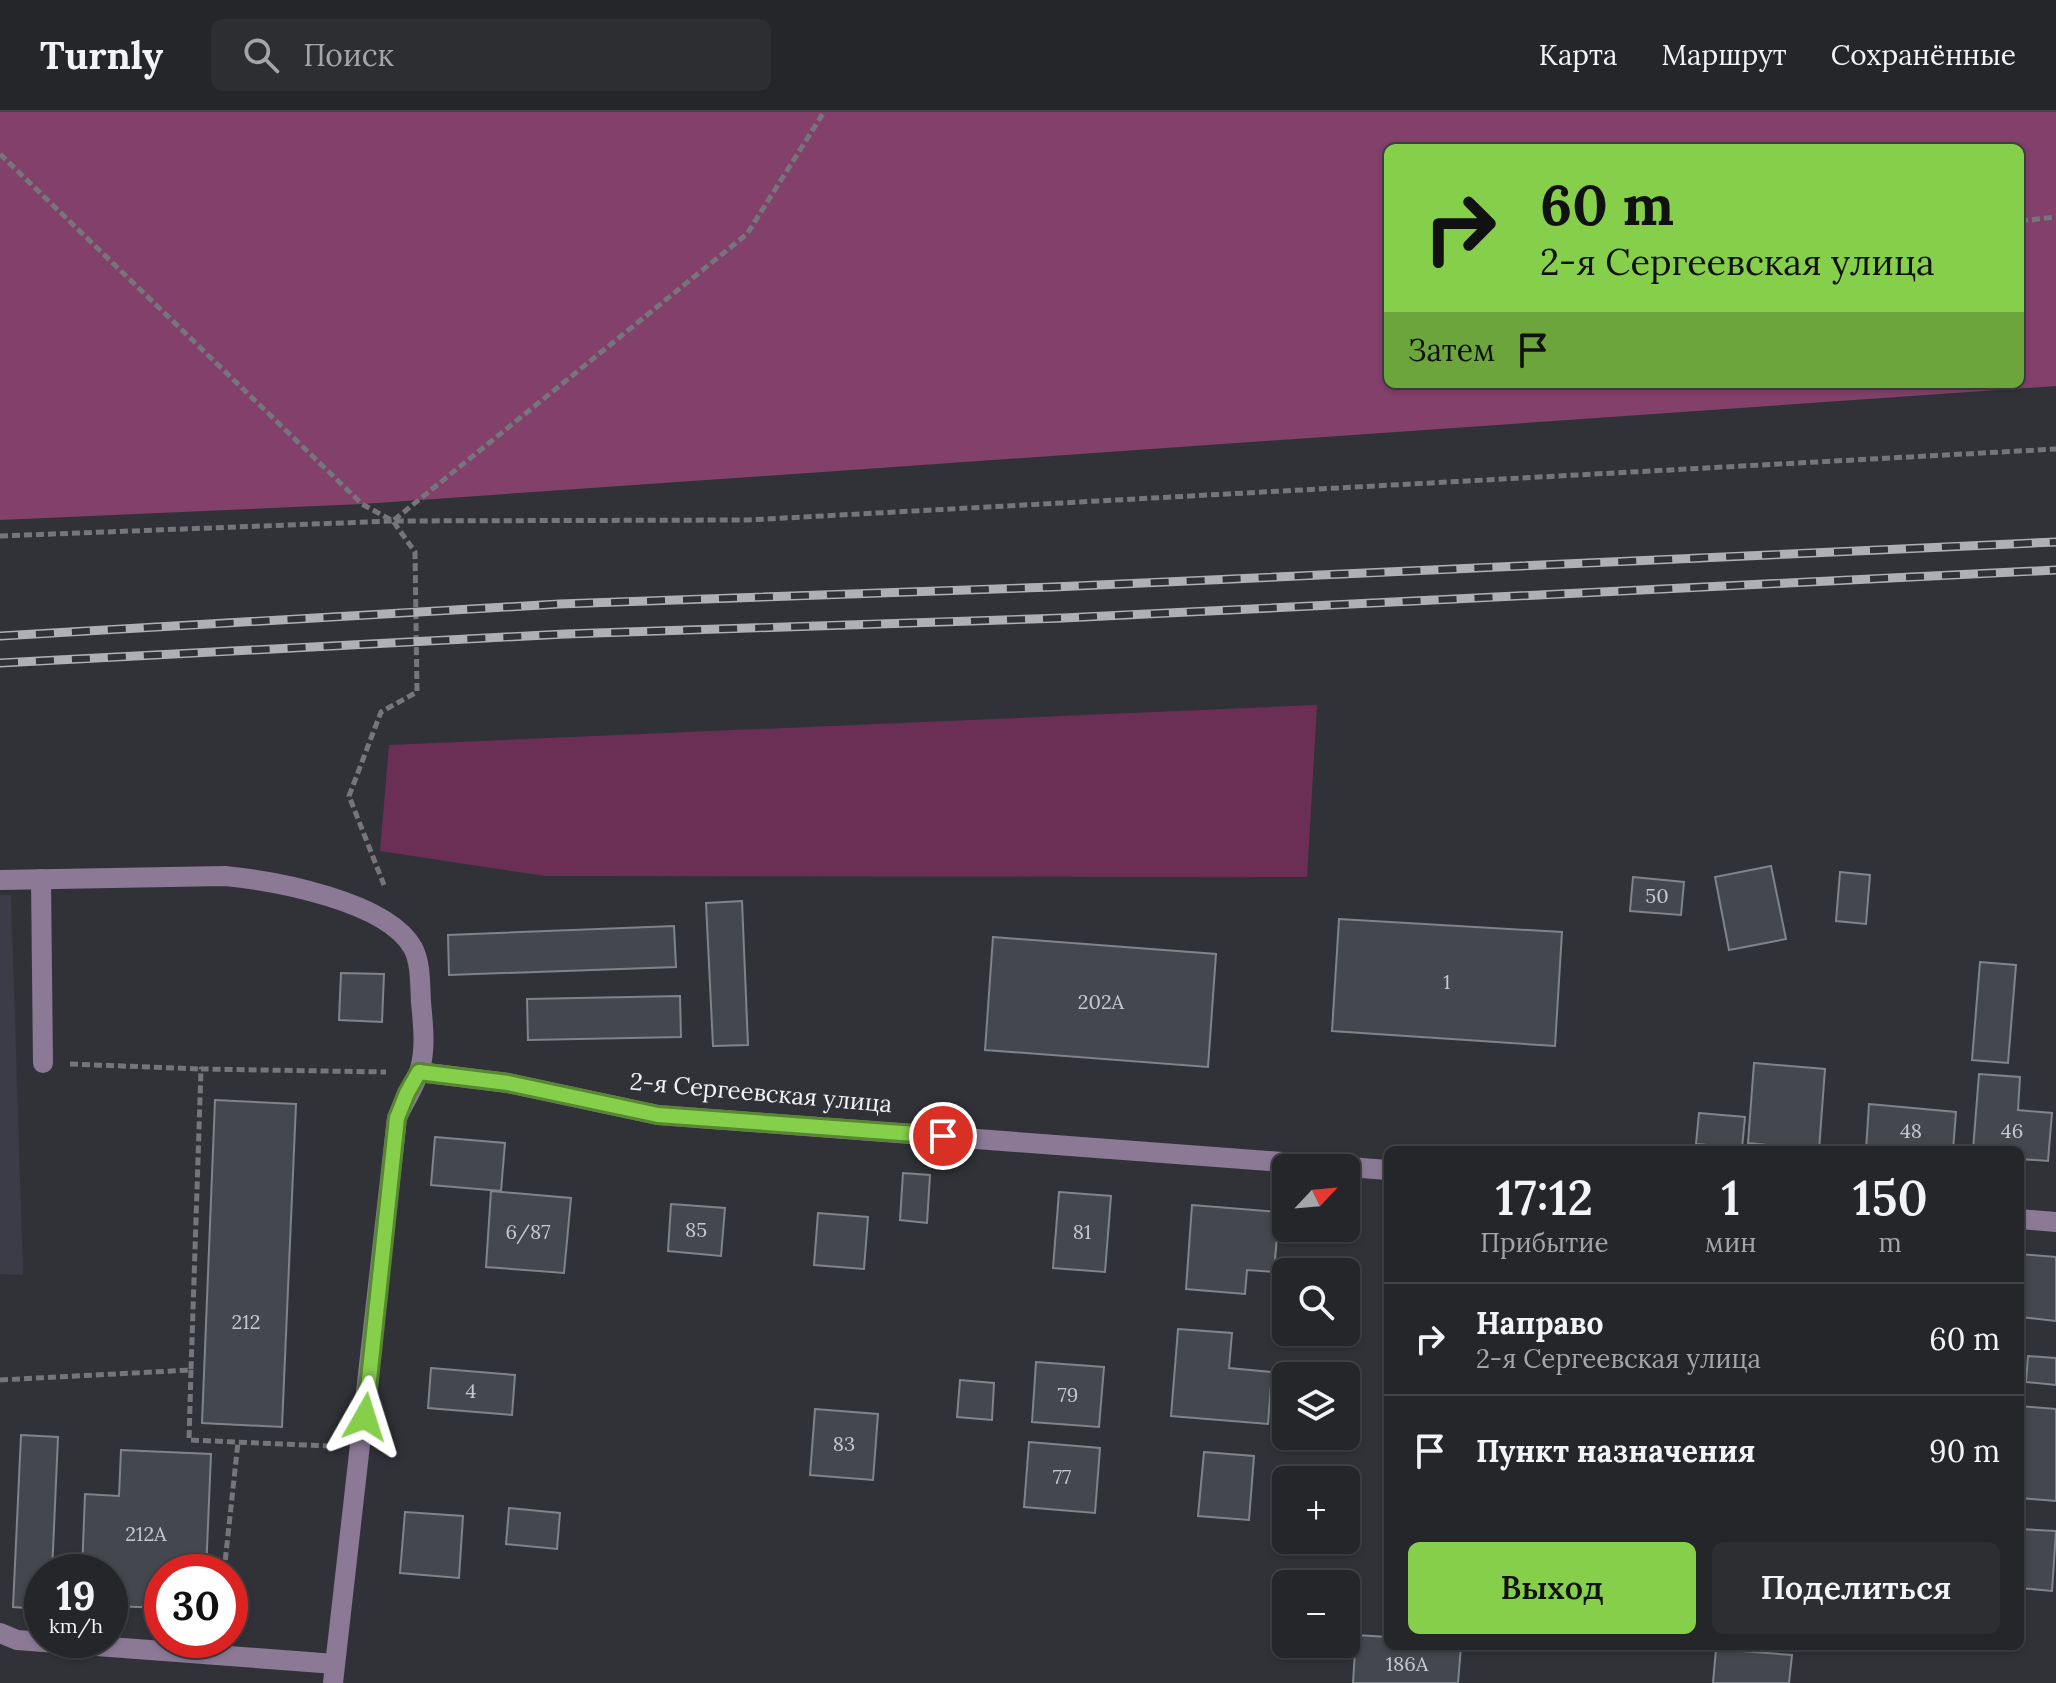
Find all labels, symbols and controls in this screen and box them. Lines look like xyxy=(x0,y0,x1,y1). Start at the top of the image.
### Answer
search box xyxy=(211,19,771,91)
text: Turnly xyxy=(40,31,163,79)
icon: search xyxy=(239,33,283,77)
text: Поиск xyxy=(303,36,394,74)
text: Карта xyxy=(1539,37,1617,73)
text: Маршрут xyxy=(1661,37,1787,73)
text: Сохранённые xyxy=(1831,37,2016,73)
text: 60 m xyxy=(1540,169,1674,240)
icon: right xyxy=(1408,176,1512,280)
text: 2-я Сергеевская улица xyxy=(1540,239,1935,285)
icon: arrive xyxy=(1511,328,1555,372)
text: Затем xyxy=(1408,331,1495,369)
house number: 50 xyxy=(1645,883,1669,908)
house number: 1 xyxy=(1443,969,1451,994)
house number: 202А xyxy=(1078,989,1125,1014)
street label: 2-я Сергеевская улица xyxy=(629,1066,893,1119)
pin xyxy=(909,1102,977,1170)
icon: arrive xyxy=(921,1114,965,1158)
house number: 48 xyxy=(1900,1118,1922,1143)
house number: 46 xyxy=(2001,1118,2023,1143)
north arrow xyxy=(1272,1154,1360,1242)
map controls xyxy=(1272,1154,1360,1658)
text: 17:12 xyxy=(1496,1167,1593,1228)
text: 1 xyxy=(1721,1167,1740,1228)
text: 150 xyxy=(1853,1167,1928,1228)
house number: 85 xyxy=(685,1217,707,1242)
house number: 6/87 xyxy=(505,1219,551,1245)
house number: 81 xyxy=(1073,1219,1091,1244)
text: Прибытие xyxy=(1480,1226,1609,1259)
text: мин xyxy=(1705,1226,1756,1259)
text: m xyxy=(1879,1226,1902,1259)
button: search xyxy=(1272,1258,1360,1346)
text: Направо xyxy=(1476,1304,1604,1342)
house number: 212 xyxy=(232,1309,260,1334)
icon: right xyxy=(1408,1317,1452,1361)
text: 60 m xyxy=(1929,1320,2000,1358)
text: 2-я Сергеевская улица xyxy=(1476,1342,1761,1375)
button: layers xyxy=(1272,1362,1360,1450)
position arrow xyxy=(323,1375,407,1459)
house number: 4 xyxy=(466,1378,477,1403)
house number: 79 xyxy=(1058,1382,1078,1407)
icon: arrive xyxy=(1408,1429,1452,1473)
house number: 83 xyxy=(833,1431,855,1456)
text: Пункт назначения xyxy=(1476,1432,1755,1470)
text: 90 m xyxy=(1929,1432,2000,1470)
house number: 77 xyxy=(1053,1464,1071,1489)
button: + xyxy=(1272,1466,1360,1554)
house number: 212А xyxy=(125,1521,167,1546)
button: Выход xyxy=(1408,1542,1696,1634)
button: Поделиться xyxy=(1712,1542,2000,1634)
speed limit sign: 30 xyxy=(144,1554,248,1658)
text: 19 xyxy=(56,1570,96,1621)
button: − xyxy=(1272,1570,1360,1658)
text: km/h xyxy=(49,1613,103,1638)
house number: 186А xyxy=(1386,1651,1429,1676)

